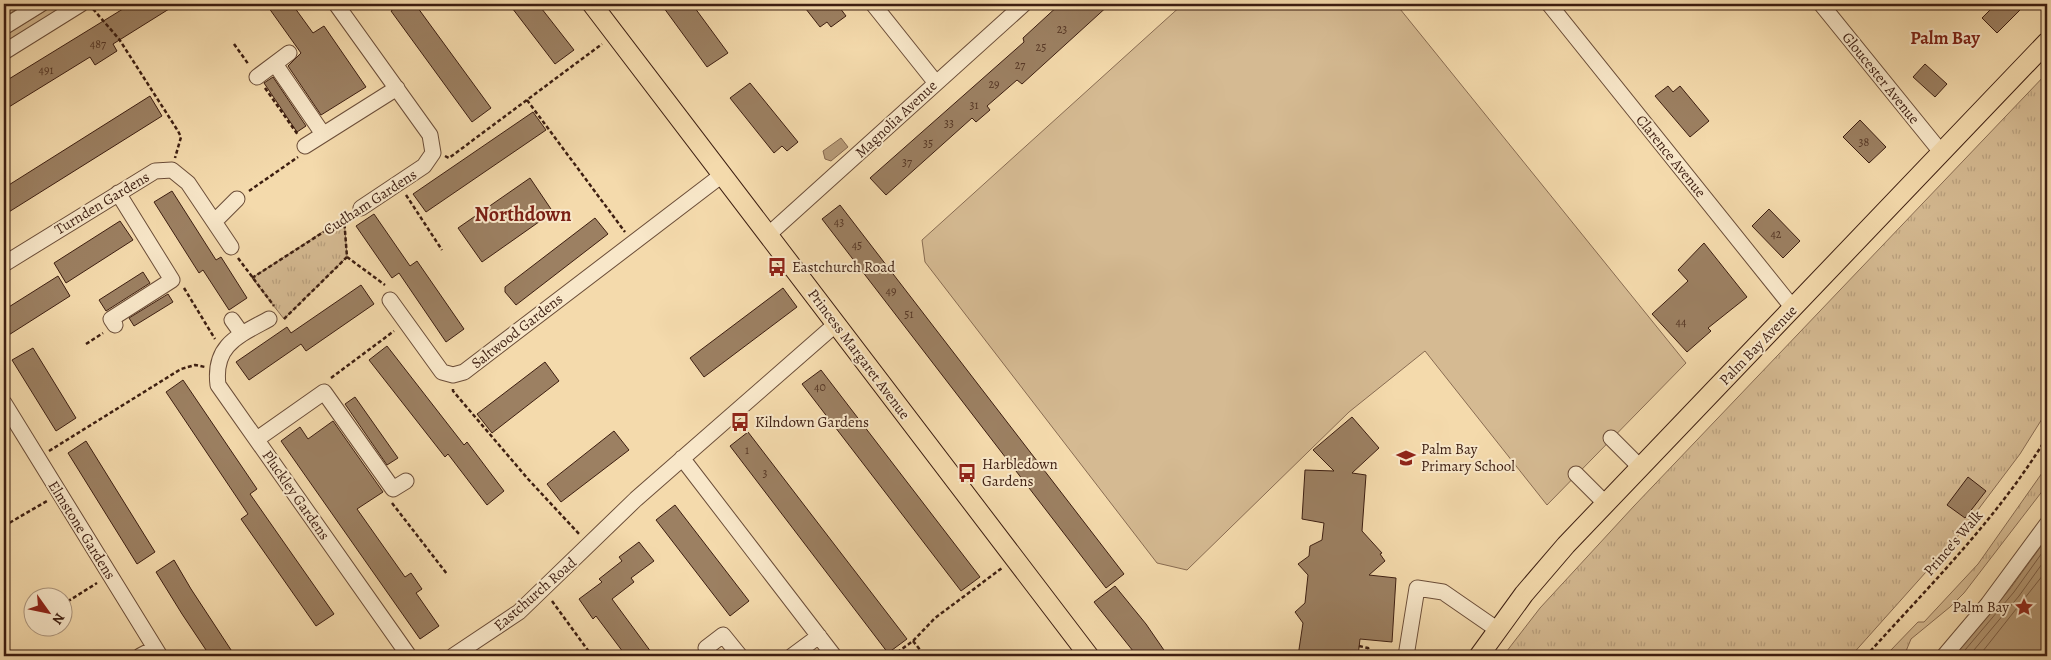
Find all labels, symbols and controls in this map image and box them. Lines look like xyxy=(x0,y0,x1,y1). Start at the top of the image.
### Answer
house number: 23 xyxy=(1057,21,1067,37)
district label: Palm Bay xyxy=(1910,26,1981,50)
street label: Gloucester Avenue xyxy=(1838,28,1925,128)
house number: 487 xyxy=(90,36,107,52)
house number: 25 xyxy=(1036,39,1046,55)
house number: 27 xyxy=(1015,57,1026,73)
house number: 491 xyxy=(38,62,54,78)
street label: Magnolia Avenue xyxy=(851,76,942,162)
house number: 29 xyxy=(988,76,1000,92)
house number: 31 xyxy=(969,97,979,113)
street label: Clarence Avenue xyxy=(1631,110,1711,202)
house number: 33 xyxy=(944,115,954,131)
house number: 38 xyxy=(1859,134,1870,150)
house number: 35 xyxy=(923,135,933,151)
house number: 37 xyxy=(902,154,913,170)
street label: Cudham Gardens xyxy=(319,164,421,240)
street label: Turnden Gardens xyxy=(51,167,153,239)
district label: Northdown xyxy=(475,201,571,228)
house number: 43 xyxy=(834,214,844,230)
house number: 42 xyxy=(1770,226,1782,242)
house number: 45 xyxy=(852,237,862,253)
bus stop icon: Eastchurch Road xyxy=(766,256,788,278)
place label: Eastchurch Road xyxy=(792,257,896,277)
house number: 49 xyxy=(886,283,896,299)
street label: Princess Margaret Avenue xyxy=(803,285,915,424)
street label: Saltwood Gardens xyxy=(467,289,567,373)
street label: Palm Bay Avenue xyxy=(1715,300,1802,389)
house number: 51 xyxy=(904,306,914,322)
house number: 44 xyxy=(1676,314,1687,330)
house number: 40 xyxy=(814,379,826,395)
bus stop icon: Kilndown Gardens xyxy=(729,411,751,433)
place label: Kilndown Gardens xyxy=(755,412,869,432)
place label: Palm Bay Primary School xyxy=(1421,439,1515,476)
house number: 1 xyxy=(745,442,749,458)
street label: Pluckley Gardens xyxy=(258,446,334,544)
school or university icon: Palm Bay Primary School xyxy=(1395,447,1417,469)
place label: Harbledown Gardens xyxy=(982,454,1058,491)
bus stop icon: Harbledown Gardens xyxy=(956,462,978,484)
house number: 3 xyxy=(763,465,768,481)
street label: Elmstone Gardens xyxy=(44,477,120,583)
street label: Prince's Walk xyxy=(1919,505,1987,580)
street label: Eastchurch Road xyxy=(490,552,581,635)
north arrow xyxy=(22,588,72,638)
place icon: Palm Bay xyxy=(2013,596,2035,618)
place label: Palm Bay xyxy=(1953,597,2009,617)
text: N xyxy=(48,609,69,628)

